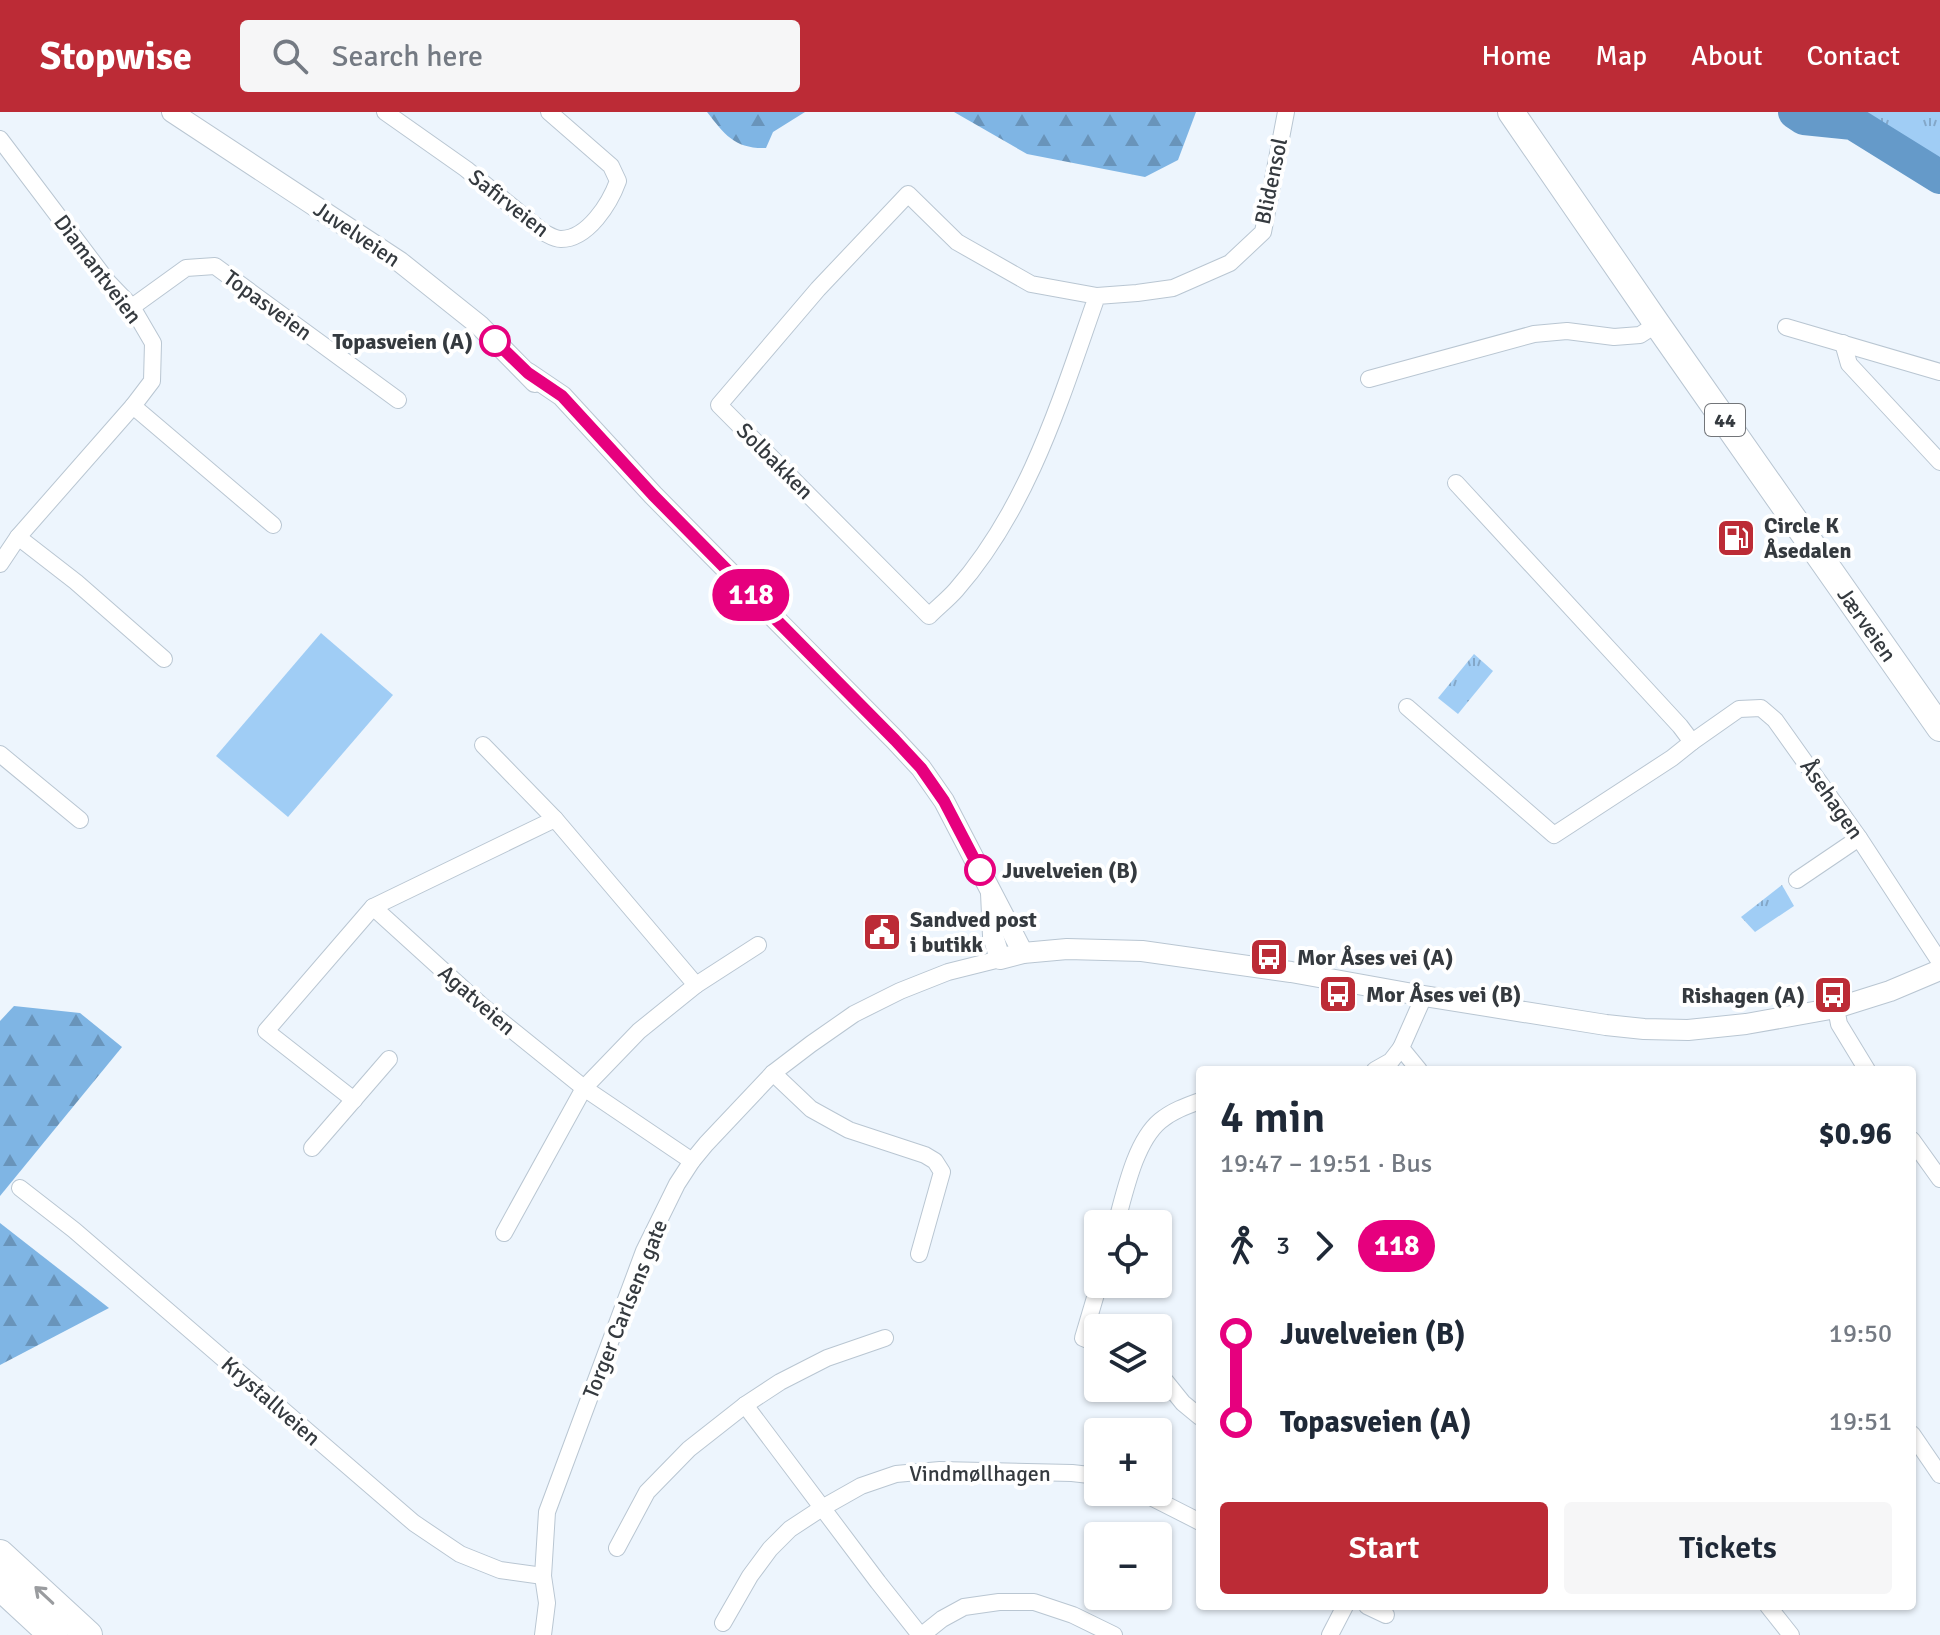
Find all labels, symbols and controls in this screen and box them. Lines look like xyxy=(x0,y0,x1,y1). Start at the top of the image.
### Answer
search box xyxy=(240,20,800,92)
text: Stopwise xyxy=(40,33,192,80)
icon: search xyxy=(268,34,312,78)
text: Search here xyxy=(332,38,483,75)
text: Home xyxy=(1482,39,1551,73)
text: Map xyxy=(1595,39,1647,73)
text: About xyxy=(1691,39,1763,73)
text: Contact xyxy=(1807,39,1900,73)
street label: Blidensol xyxy=(1249,135,1293,227)
street label: Safirveien xyxy=(463,163,555,243)
street label: Juvelveien xyxy=(309,195,405,273)
street label: Diamantveien xyxy=(48,209,148,329)
street label: Topasveien xyxy=(219,264,317,346)
marker: Topasveien (A) xyxy=(480,326,510,356)
place label: Topasveien (A) xyxy=(333,328,473,355)
road number: 44 xyxy=(1705,404,1745,436)
street label: Solbakken xyxy=(731,417,819,505)
place label: Circle K Åsedalen xyxy=(1764,512,1851,564)
fuel station icon: Circle K Åsedalen xyxy=(1715,517,1757,559)
line badge: 118 xyxy=(705,569,797,621)
text: 118 xyxy=(728,578,774,612)
street label: Jærveien xyxy=(1832,582,1903,667)
street label: Åsehagen xyxy=(1795,754,1869,844)
marker: Juvelveien (B) xyxy=(965,855,995,885)
place label: Juvelveien (B) xyxy=(1002,857,1138,884)
place label: Sandved post i butikk xyxy=(910,906,1037,958)
public building icon: Sandved post i butikk xyxy=(861,911,903,953)
bus stop icon: Mor Åses vei (A) xyxy=(1248,936,1290,978)
place label: Mor Åses vei (A) xyxy=(1297,944,1454,971)
street label: Agatveien xyxy=(433,959,521,1041)
bus stop icon: Mor Åses vei (B) xyxy=(1317,973,1359,1015)
bus stop icon: Rishagen (A) xyxy=(1812,974,1854,1016)
place label: Mor Åses vei (B) xyxy=(1366,981,1521,1008)
place label: Rishagen (A) xyxy=(1681,982,1805,1009)
text: 4 min xyxy=(1220,1091,1325,1145)
text: $0.96 xyxy=(1819,1116,1892,1153)
text: 19:47 – 19:51 · Bus xyxy=(1220,1148,1432,1180)
map controls xyxy=(1084,1210,1172,1610)
button: locate xyxy=(1084,1210,1172,1298)
street label: Torger Carlsens gate xyxy=(577,1215,673,1403)
icon: walk xyxy=(1220,1224,1264,1268)
icon: forward xyxy=(1302,1224,1346,1268)
text: 118 xyxy=(1374,1229,1419,1263)
text: 3 xyxy=(1276,1230,1290,1262)
button: layers xyxy=(1084,1314,1172,1402)
text: Juvelveien (B) xyxy=(1280,1316,1465,1353)
text: 19:50 xyxy=(1829,1318,1892,1350)
street label: Krystallveien xyxy=(216,1351,326,1451)
text: Topasveien (A) xyxy=(1280,1404,1472,1441)
text: 19:51 xyxy=(1829,1406,1892,1438)
button: + xyxy=(1084,1418,1172,1506)
street label: Vindmøllhagen xyxy=(909,1460,1051,1487)
button: Start xyxy=(1220,1502,1548,1594)
button: Tickets xyxy=(1564,1502,1892,1594)
button: − xyxy=(1084,1522,1172,1610)
one-way arrow xyxy=(34,1585,54,1604)

